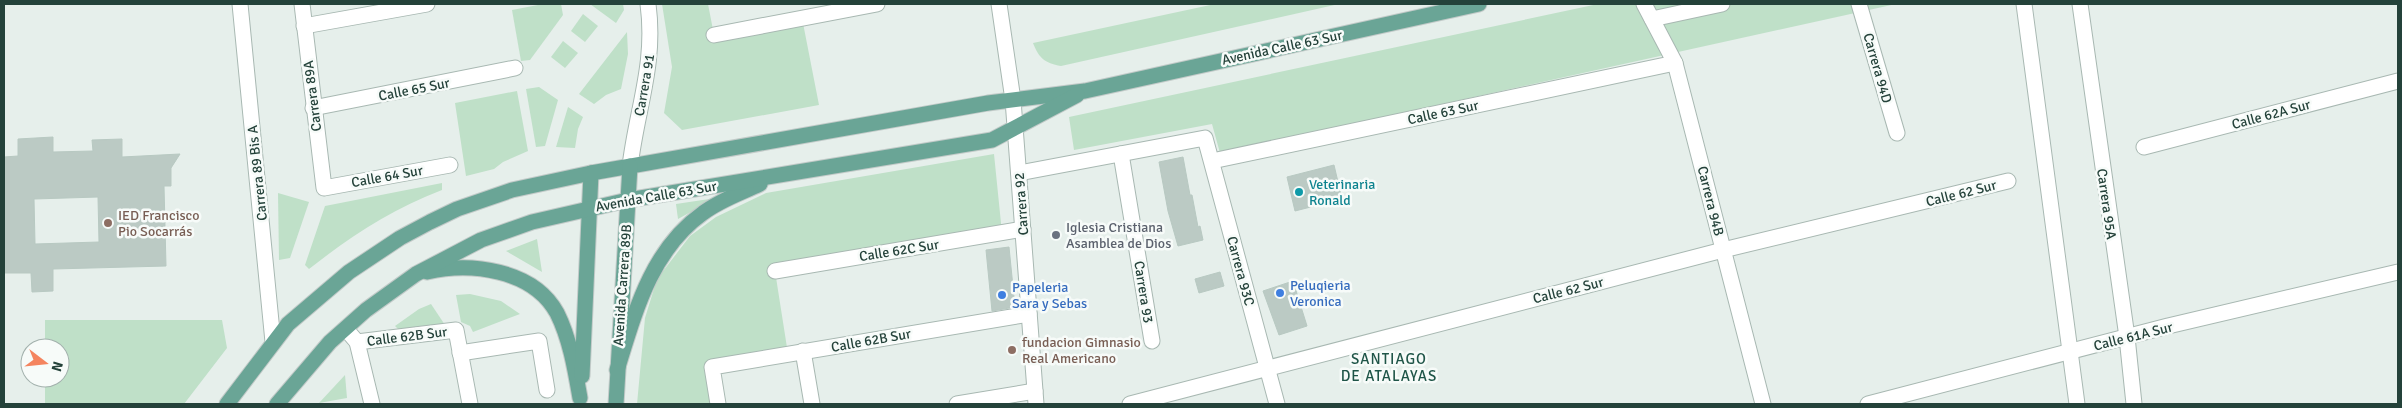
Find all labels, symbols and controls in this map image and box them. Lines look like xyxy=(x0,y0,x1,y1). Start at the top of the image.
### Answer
street label: Avenida Calle 63 Sur xyxy=(1220,26,1345,69)
street label: Carrera 94D xyxy=(1859,31,1896,105)
street label: Carrera 91 xyxy=(631,53,658,118)
street label: Carrera 89A xyxy=(300,59,325,132)
street label: Calle 65 Sur xyxy=(377,74,452,105)
street label: Calle 63 Sur xyxy=(1406,96,1481,128)
street label: Calle 62A Sur xyxy=(2230,96,2313,133)
street label: Carrera 89 Bis A xyxy=(244,124,271,222)
street label: Calle 64 Sur xyxy=(350,162,425,191)
street label: Carrera 94B xyxy=(1694,164,1727,238)
street label: Carrera 95A xyxy=(2093,168,2120,241)
street label: Carrera 92 xyxy=(1011,172,1032,236)
place label: Veterinaria Ronald xyxy=(1309,176,1375,209)
street label: Calle 62 Sur xyxy=(1924,176,1999,210)
street label: Avenida Calle 63 Sur xyxy=(594,177,719,216)
marker: Veterinaria Ronald xyxy=(1293,186,1305,198)
place label: IED Francisco Pio Socarrás xyxy=(118,207,199,240)
marker: IED Francisco Pio Socarrás xyxy=(102,217,114,229)
place label: Iglesia Cristiana Asamblea de Dios xyxy=(1066,219,1171,252)
street label: Avenida Carrera 89B xyxy=(610,224,635,346)
marker: Iglesia Cristiana Asamblea de Dios xyxy=(1050,229,1062,241)
street label: Carrera 93C xyxy=(1223,234,1258,308)
street label: Calle 62C Sur xyxy=(858,236,941,265)
street label: Carrera 93 xyxy=(1130,260,1157,324)
street label: Calle 62 Sur xyxy=(1531,273,1606,307)
place label: Peluqieria Veronica xyxy=(1290,277,1351,310)
place label: Papeleria Sara y Sebas xyxy=(1012,279,1087,312)
marker: Peluqieria Veronica xyxy=(1274,287,1286,299)
marker: Papeleria Sara y Sebas xyxy=(996,289,1008,301)
street label: Calle 61A Sur xyxy=(2092,318,2175,355)
street label: Calle 62B Sur xyxy=(366,323,449,350)
street label: Calle 62B Sur xyxy=(830,325,913,356)
place label: fundacion Gimnasio Real Americano xyxy=(1022,334,1141,367)
north arrow xyxy=(20,338,70,388)
marker: fundacion Gimnasio Real Americano xyxy=(1006,344,1018,356)
district label: SANTIAGO DE ATALAYAS xyxy=(1341,350,1437,385)
text: N xyxy=(48,359,67,373)

